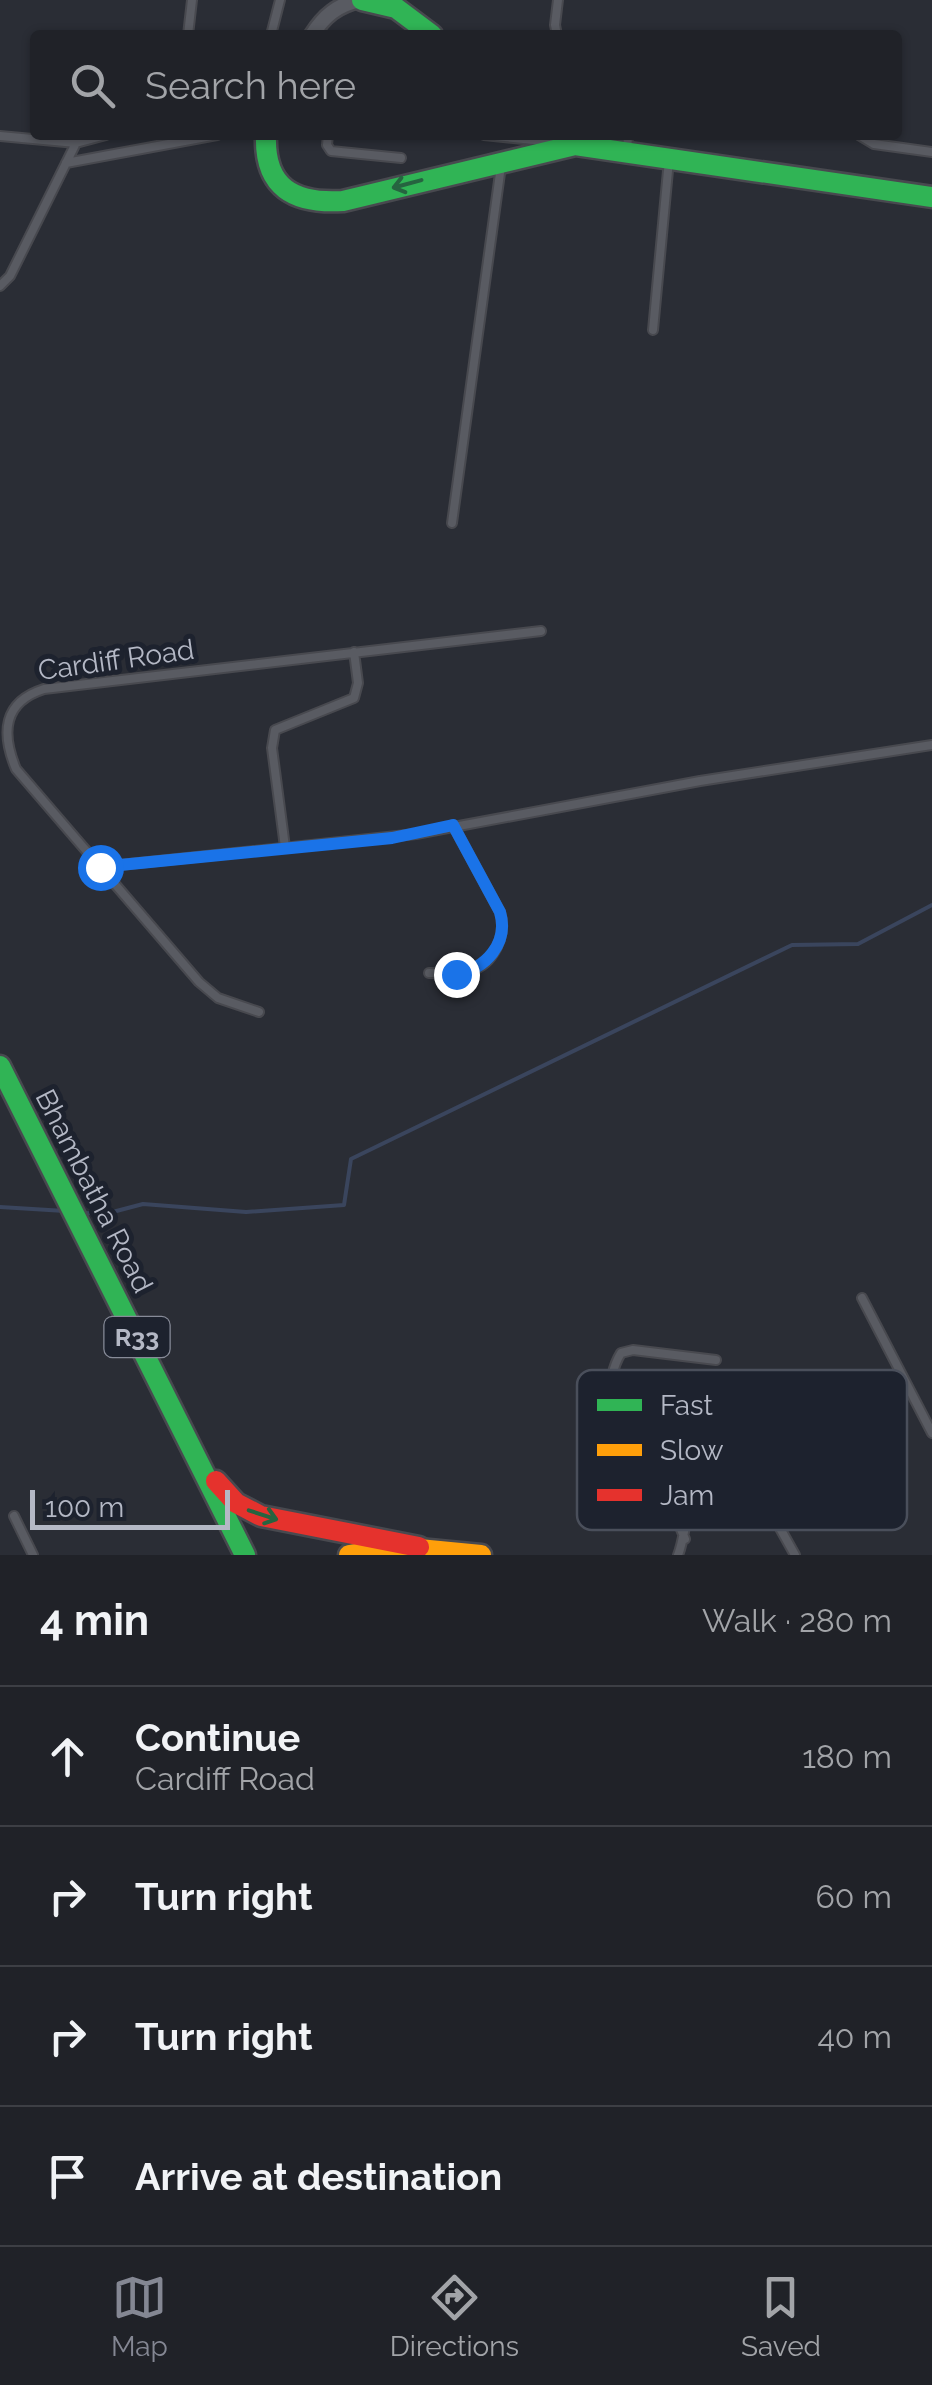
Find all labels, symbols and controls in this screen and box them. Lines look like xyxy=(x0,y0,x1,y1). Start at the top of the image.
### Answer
search box xyxy=(30,30,902,140)
icon: search xyxy=(65,58,120,113)
text: Search here xyxy=(145,63,356,108)
one-way arrow xyxy=(392,175,424,194)
street label: Cardiff Road xyxy=(36,633,196,687)
route start xyxy=(78,845,124,891)
route end xyxy=(434,952,480,998)
street label: Bhambatha Road xyxy=(29,1084,159,1298)
road number: R33 xyxy=(104,1317,170,1357)
legend xyxy=(577,1370,907,1530)
text: Fast xyxy=(660,1389,713,1422)
text: Slow xyxy=(660,1434,724,1467)
text: Jam xyxy=(660,1479,714,1512)
scale bar xyxy=(30,1485,230,1530)
text: 100 m xyxy=(45,1491,124,1524)
one-way arrow xyxy=(246,1507,278,1525)
text: 4 min xyxy=(40,1596,149,1645)
text: Walk · 280 m xyxy=(702,1602,892,1639)
text: Continue xyxy=(135,1715,300,1760)
icon: ahead xyxy=(40,1729,95,1784)
text: 180 m xyxy=(802,1738,892,1775)
text: Cardiff Road xyxy=(135,1760,315,1797)
icon: right xyxy=(40,1869,95,1924)
text: Turn right xyxy=(135,1874,312,1919)
text: 60 m xyxy=(816,1878,892,1915)
icon: right xyxy=(40,2009,95,2064)
text: Turn right xyxy=(135,2014,312,2059)
text: 40 m xyxy=(817,2018,892,2055)
icon: arrive xyxy=(40,2149,95,2204)
text: Arrive at destination xyxy=(135,2154,502,2199)
tab: Map xyxy=(111,2270,168,2363)
tab: Directions xyxy=(390,2270,519,2363)
tab: Saved xyxy=(741,2270,821,2363)

